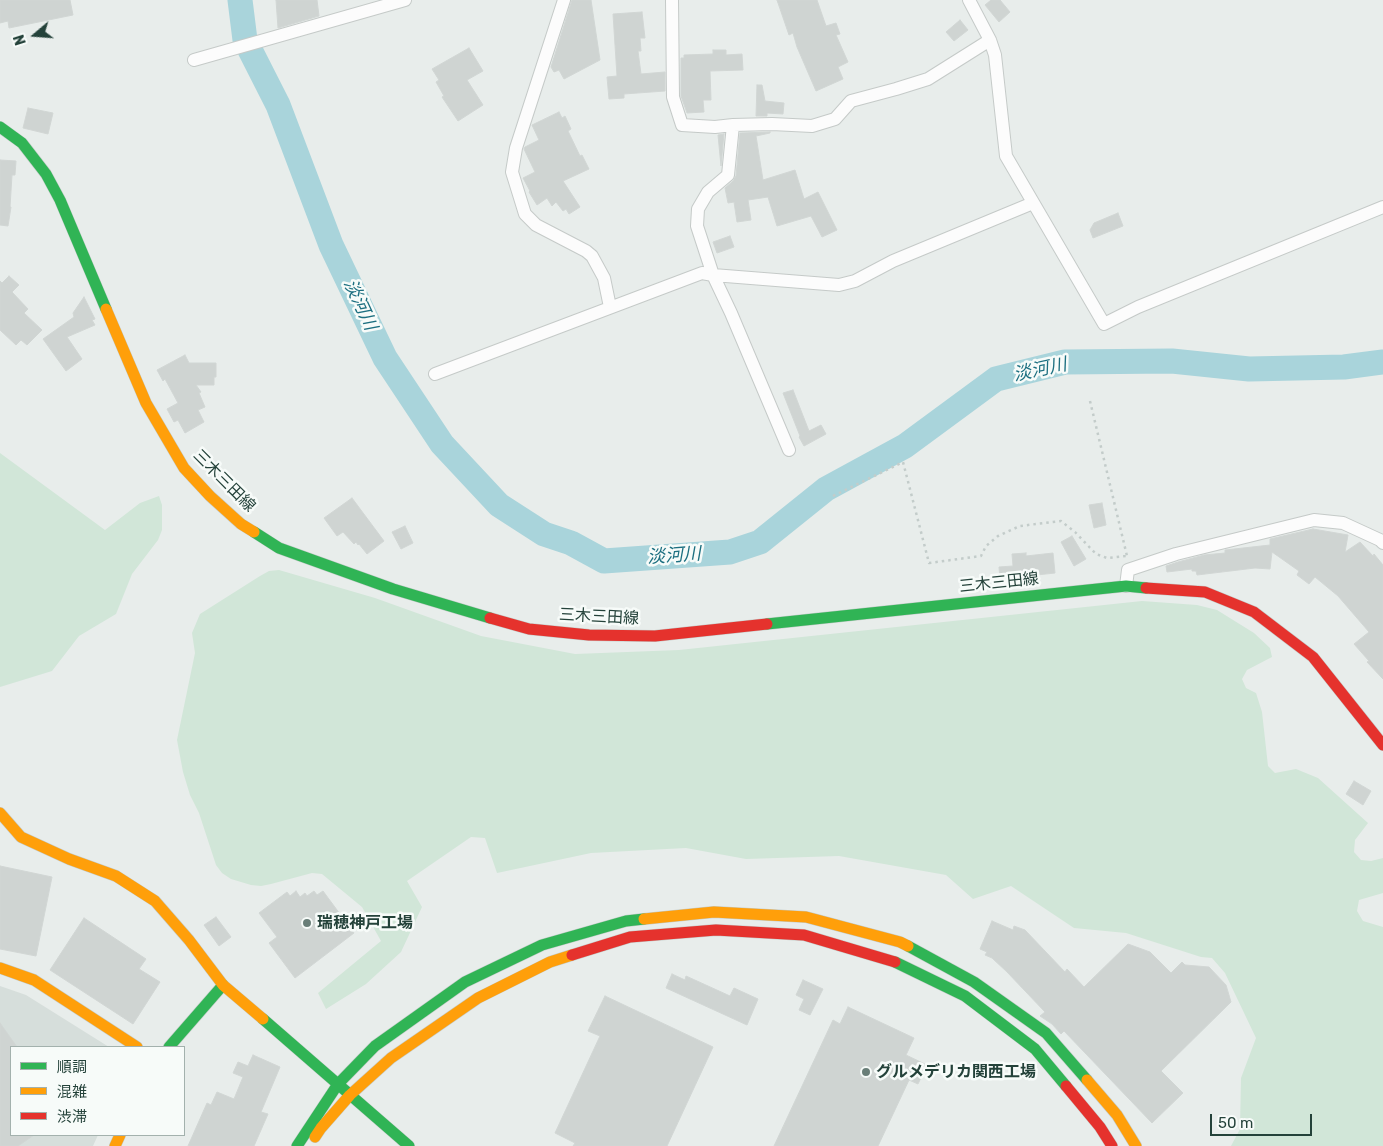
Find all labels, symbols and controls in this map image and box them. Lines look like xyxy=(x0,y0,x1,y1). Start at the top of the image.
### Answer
north arrow xyxy=(10,10,60,60)
text: N xyxy=(11,32,30,47)
water label: 淡河川 xyxy=(339,276,381,334)
water label: 淡河川 xyxy=(1011,354,1069,386)
street label: 三木三田線 xyxy=(189,446,259,516)
water label: 淡河川 xyxy=(646,543,702,569)
street label: 三木三田線 xyxy=(958,569,1040,597)
street label: 三木三田線 xyxy=(559,605,639,629)
place label: 瑞穂神戸工場 xyxy=(317,913,413,933)
marker: 瑞穂神戸工場 xyxy=(301,917,313,929)
legend xyxy=(10,1046,185,1136)
text: 順調 xyxy=(57,1058,87,1076)
place label: グルメデリカ関西工場 xyxy=(876,1062,1036,1082)
marker: グルメデリカ関西工場 xyxy=(860,1066,872,1078)
text: 混雑 xyxy=(57,1083,87,1101)
scale bar xyxy=(1213,1104,1316,1136)
text: 渋滞 xyxy=(57,1108,87,1126)
text: 50 m xyxy=(1218,1114,1253,1132)

